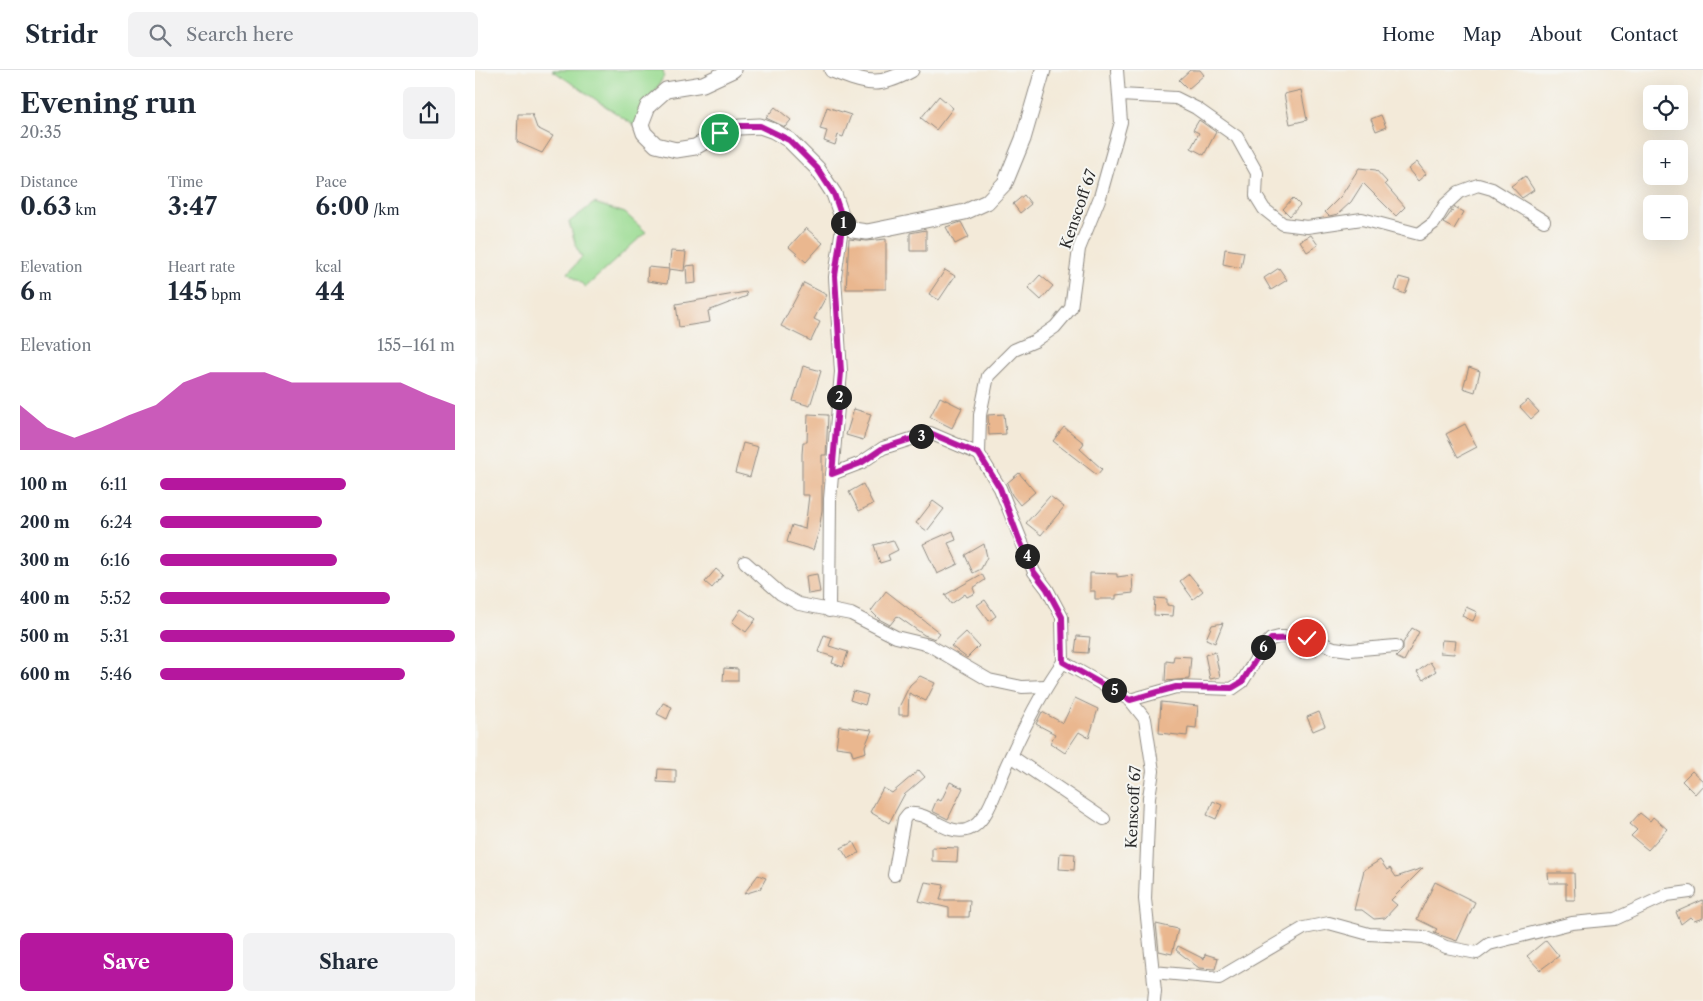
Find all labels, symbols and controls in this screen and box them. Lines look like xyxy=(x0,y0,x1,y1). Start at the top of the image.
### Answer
search box xyxy=(128,12,478,57)
text: Stridr xyxy=(25,20,98,49)
icon: search xyxy=(146,21,174,49)
text: Search here xyxy=(186,23,294,46)
text: Home xyxy=(1382,24,1435,46)
text: Map xyxy=(1463,24,1501,46)
text: About xyxy=(1529,24,1582,46)
text: Contact xyxy=(1610,24,1678,46)
map controls xyxy=(1643,85,1688,240)
button: locate xyxy=(1643,85,1688,130)
text: Evening run xyxy=(20,86,196,120)
button: share xyxy=(403,87,455,139)
pin xyxy=(699,112,741,154)
icon: arrive xyxy=(706,119,734,147)
text: 20:35 xyxy=(20,122,61,142)
button: + xyxy=(1643,140,1688,185)
street label: Kenscoff 67 xyxy=(1056,166,1101,251)
text: Distance xyxy=(20,173,78,191)
text: Time xyxy=(168,173,203,191)
text: Pace xyxy=(315,173,347,191)
text: 0.63 xyxy=(20,191,72,222)
text: 3:47 xyxy=(168,191,217,222)
text: 6:00 xyxy=(315,191,370,222)
button: − xyxy=(1643,195,1688,240)
text: km xyxy=(72,201,96,219)
text: /km xyxy=(370,201,399,219)
pin: 1 xyxy=(831,210,855,236)
text: 1 xyxy=(840,214,847,232)
text: Elevation xyxy=(20,258,83,276)
text: Heart rate xyxy=(168,258,235,276)
text: kcal xyxy=(315,258,342,276)
text: 6 xyxy=(20,276,35,307)
text: 145 xyxy=(168,276,208,307)
text: 44 xyxy=(315,276,345,307)
text: m xyxy=(35,286,52,304)
text: bpm xyxy=(208,286,241,304)
text: Elevation xyxy=(20,335,91,355)
text: 155–161 m xyxy=(377,335,455,355)
pin: 2 xyxy=(827,384,851,410)
text: 2 xyxy=(835,388,844,406)
pin: 3 xyxy=(909,424,933,448)
text: 3 xyxy=(918,427,925,445)
text: 100 m xyxy=(20,474,67,494)
text: 6:11 xyxy=(100,474,127,494)
text: 200 m xyxy=(20,512,70,532)
text: 6:24 xyxy=(100,512,132,532)
pin: 4 xyxy=(1015,544,1039,568)
text: 4 xyxy=(1023,547,1032,565)
text: 300 m xyxy=(20,550,69,570)
text: 6:16 xyxy=(100,550,130,570)
text: 400 m xyxy=(20,588,70,608)
text: 5:52 xyxy=(100,588,131,608)
pin xyxy=(1286,617,1328,659)
icon: check xyxy=(1293,624,1321,652)
text: 500 m xyxy=(20,626,69,646)
text: 5:31 xyxy=(100,626,129,646)
pin: 6 xyxy=(1251,634,1275,660)
text: 6 xyxy=(1259,638,1268,656)
text: 600 m xyxy=(20,664,70,684)
text: 5:46 xyxy=(100,664,132,684)
pin: 5 xyxy=(1101,678,1127,702)
text: 5 xyxy=(1111,681,1118,699)
street label: Kenscoff 67 xyxy=(1121,764,1145,849)
button: Save xyxy=(20,933,233,991)
button: Share xyxy=(243,933,455,991)

